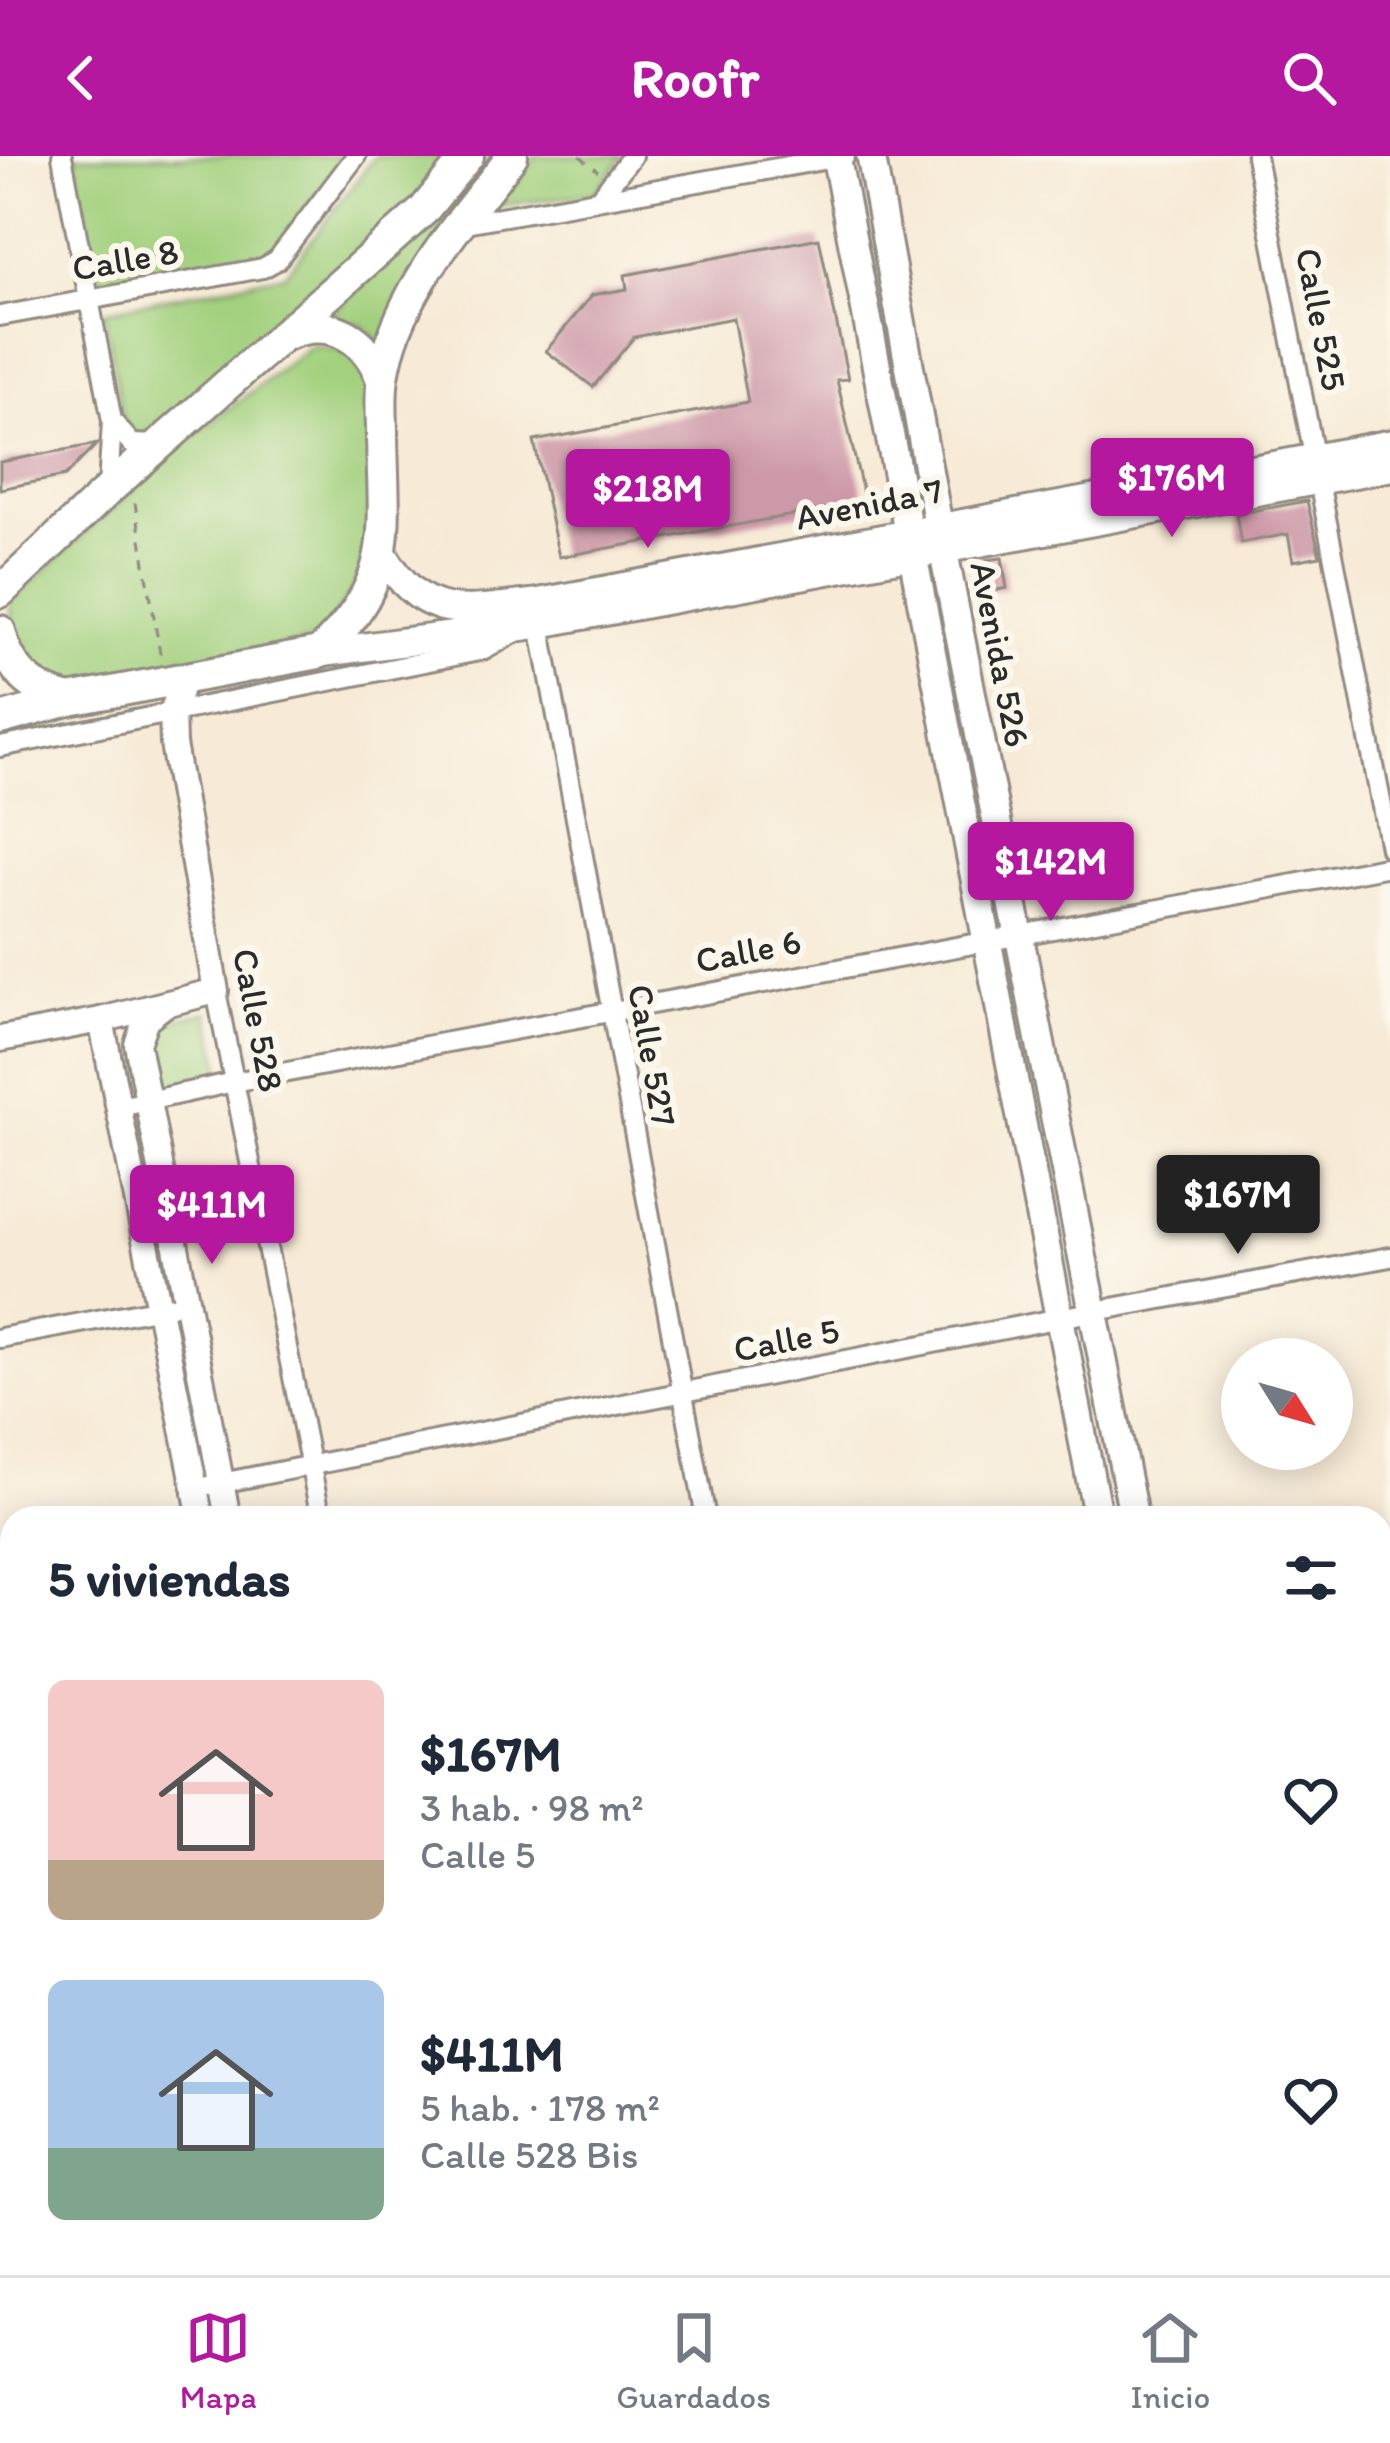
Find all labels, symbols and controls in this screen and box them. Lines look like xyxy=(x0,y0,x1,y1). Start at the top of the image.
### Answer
icon: back xyxy=(48,45,114,111)
icon: search xyxy=(1276,45,1342,111)
text: Roofr xyxy=(631,46,759,111)
street label: Calle 8 xyxy=(69,229,182,290)
street label: Calle 525 xyxy=(1287,244,1356,394)
pin: $176M xyxy=(1088,438,1256,540)
pin: $218M xyxy=(564,449,732,551)
text: $176M xyxy=(1118,453,1226,500)
text: $218M xyxy=(593,464,703,511)
street label: Avenida 7 xyxy=(792,468,946,539)
street label: Avenida 526 xyxy=(961,558,1040,750)
pin: $142M xyxy=(967,822,1135,924)
text: $142M xyxy=(995,837,1107,884)
street label: Calle 6 xyxy=(692,919,804,982)
street label: Calle 528 xyxy=(224,945,293,1095)
street label: Calle 527 xyxy=(619,981,686,1129)
pin: $167M xyxy=(1154,1155,1322,1257)
pin: $411M xyxy=(128,1165,296,1267)
text: $167M xyxy=(1184,1170,1292,1217)
text: $411M xyxy=(157,1180,267,1227)
street label: Calle 5 xyxy=(730,1308,842,1371)
north arrow xyxy=(1221,1338,1353,1470)
map controls xyxy=(1221,1338,1353,1470)
icon: filters xyxy=(1278,1545,1344,1611)
text: 5 viviendas xyxy=(48,1548,291,1609)
text: $167M xyxy=(420,1723,562,1784)
icon: home xyxy=(144,1728,288,1872)
icon: heart xyxy=(1278,1767,1344,1833)
text: 3 hab. · 98 m² xyxy=(420,1784,644,1831)
text: Calle 5 xyxy=(420,1831,535,1878)
text: $411M xyxy=(420,2023,564,2084)
icon: home xyxy=(144,2028,288,2172)
icon: heart xyxy=(1278,2067,1344,2133)
text: 5 hab. · 178 m² xyxy=(420,2084,660,2131)
text: Calle 528 Bis xyxy=(420,2131,638,2178)
tab: Mapa xyxy=(180,2305,257,2416)
tab: Guardados xyxy=(616,2305,771,2416)
tab: Inicio xyxy=(1131,2305,1210,2416)

